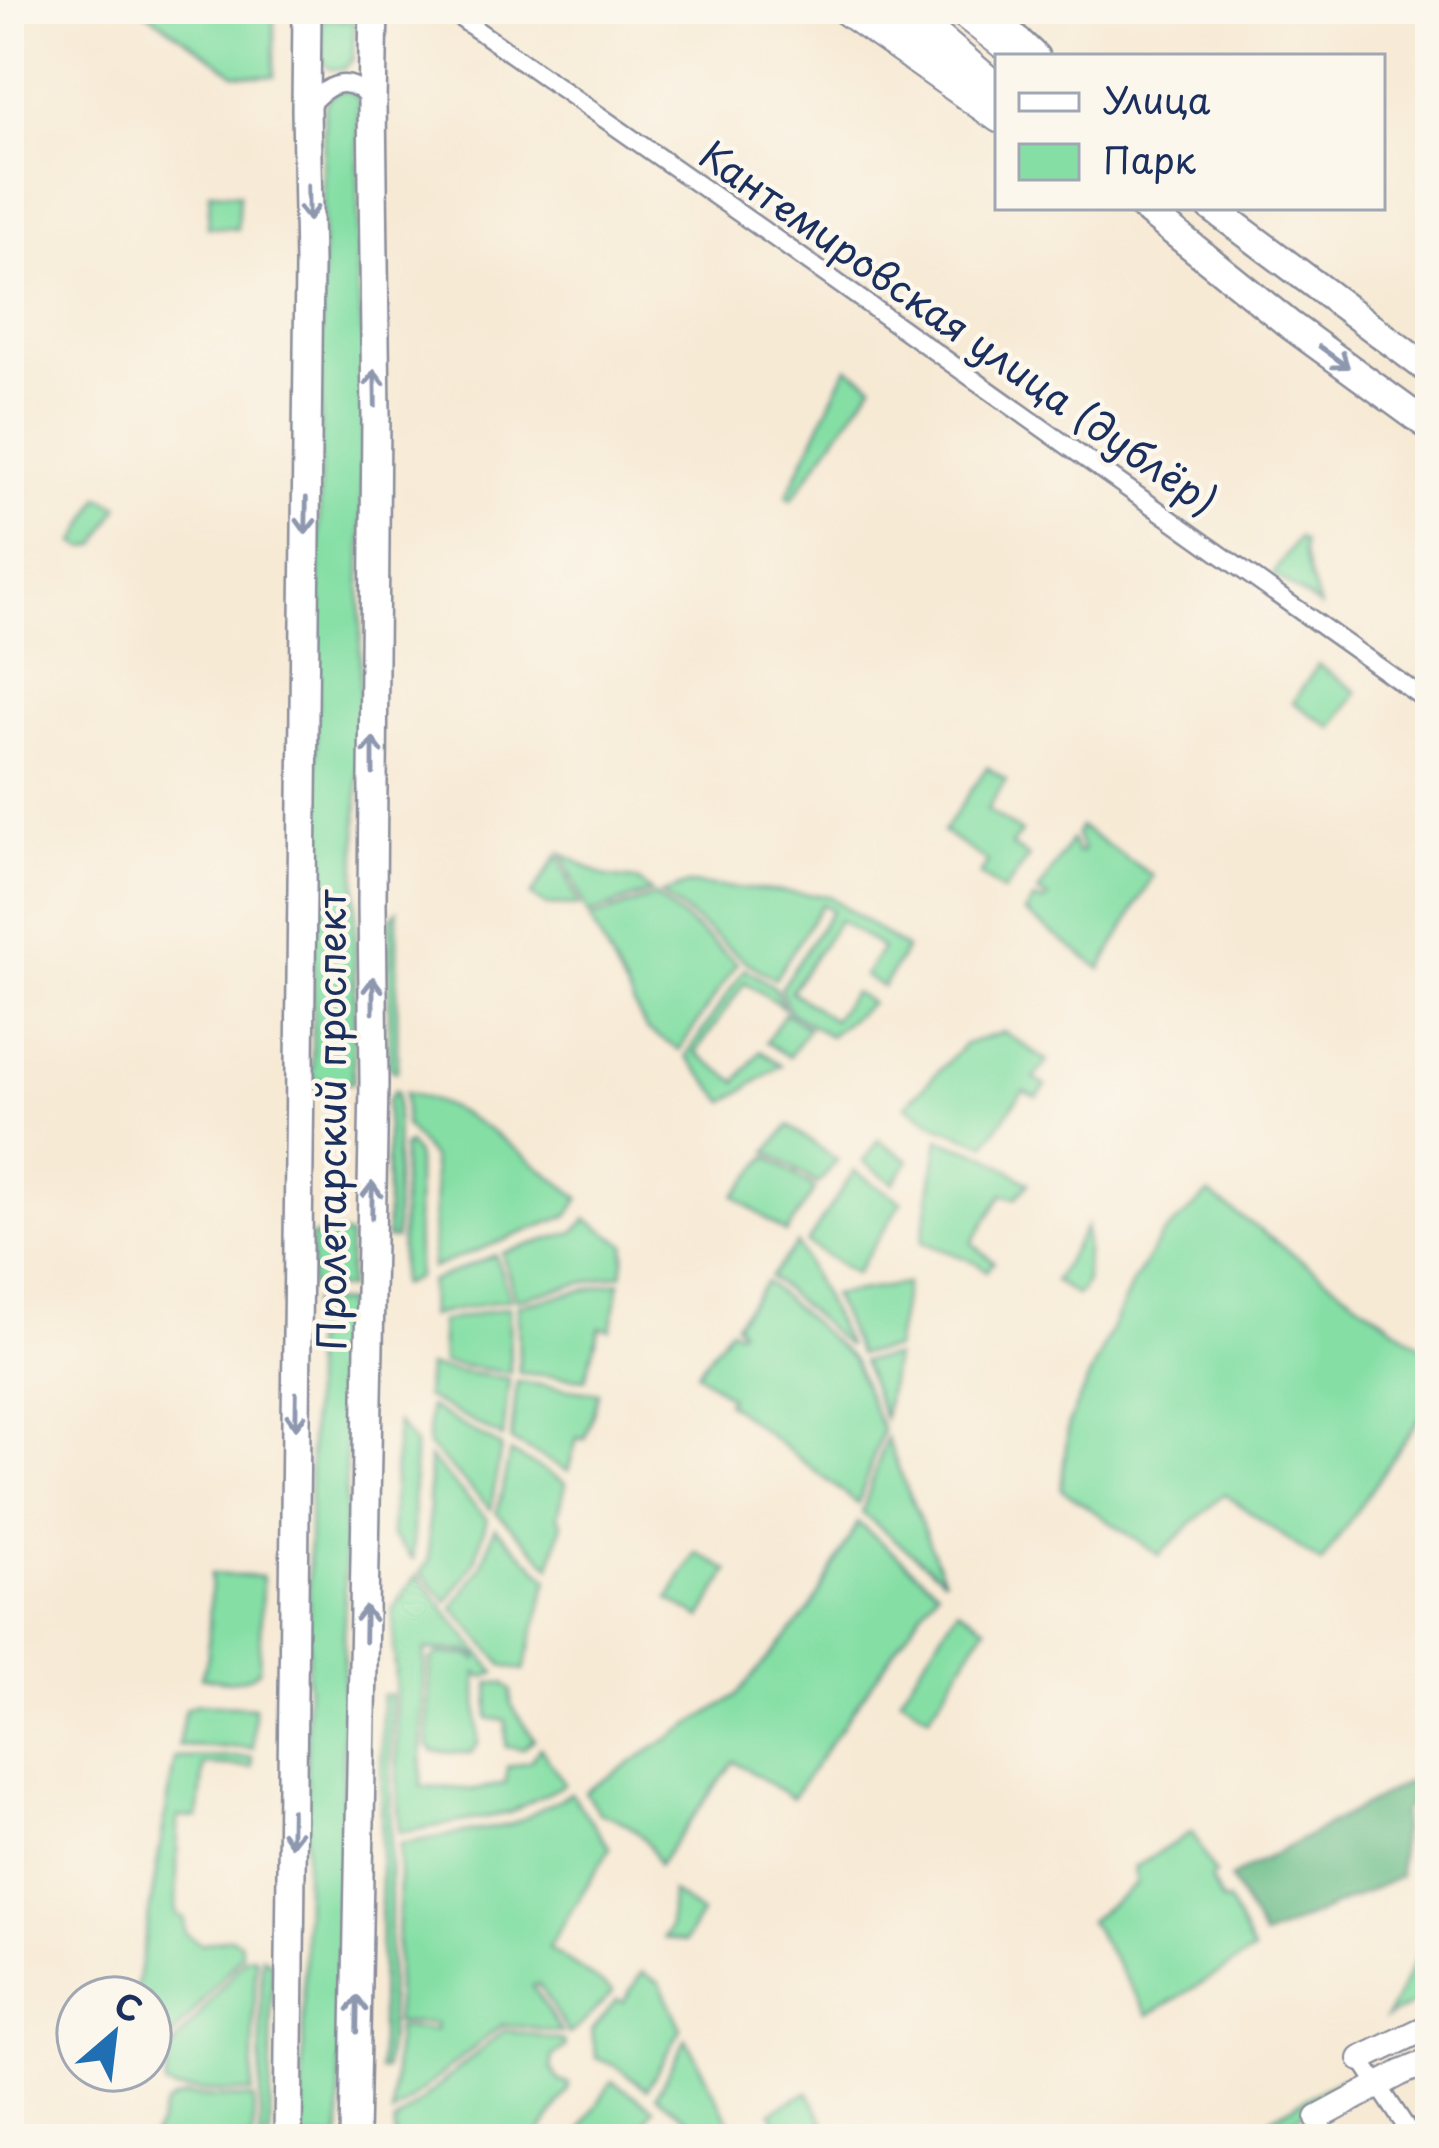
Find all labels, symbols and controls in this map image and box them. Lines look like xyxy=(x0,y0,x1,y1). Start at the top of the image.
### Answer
legend xyxy=(995,54,1385,210)
text: Улица xyxy=(1103,72,1211,126)
street label: Кантемировская улица (дублёр) xyxy=(688,124,1231,528)
text: Парк xyxy=(1103,132,1197,186)
one-way arrow xyxy=(297,183,319,222)
one-way arrow xyxy=(1317,344,1350,370)
one-way arrow xyxy=(364,369,387,408)
one-way arrow xyxy=(295,496,317,535)
one-way arrow xyxy=(362,737,384,776)
street label: Пролетарский проспект xyxy=(300,889,359,1350)
one-way arrow xyxy=(362,976,384,1015)
one-way arrow xyxy=(360,1181,383,1220)
one-way arrow xyxy=(285,1391,307,1430)
one-way arrow xyxy=(353,1605,376,1644)
one-way arrow xyxy=(279,1808,302,1847)
north arrow xyxy=(54,1974,174,2094)
text: С xyxy=(106,1978,152,2034)
one-way arrow xyxy=(345,1995,368,2034)

